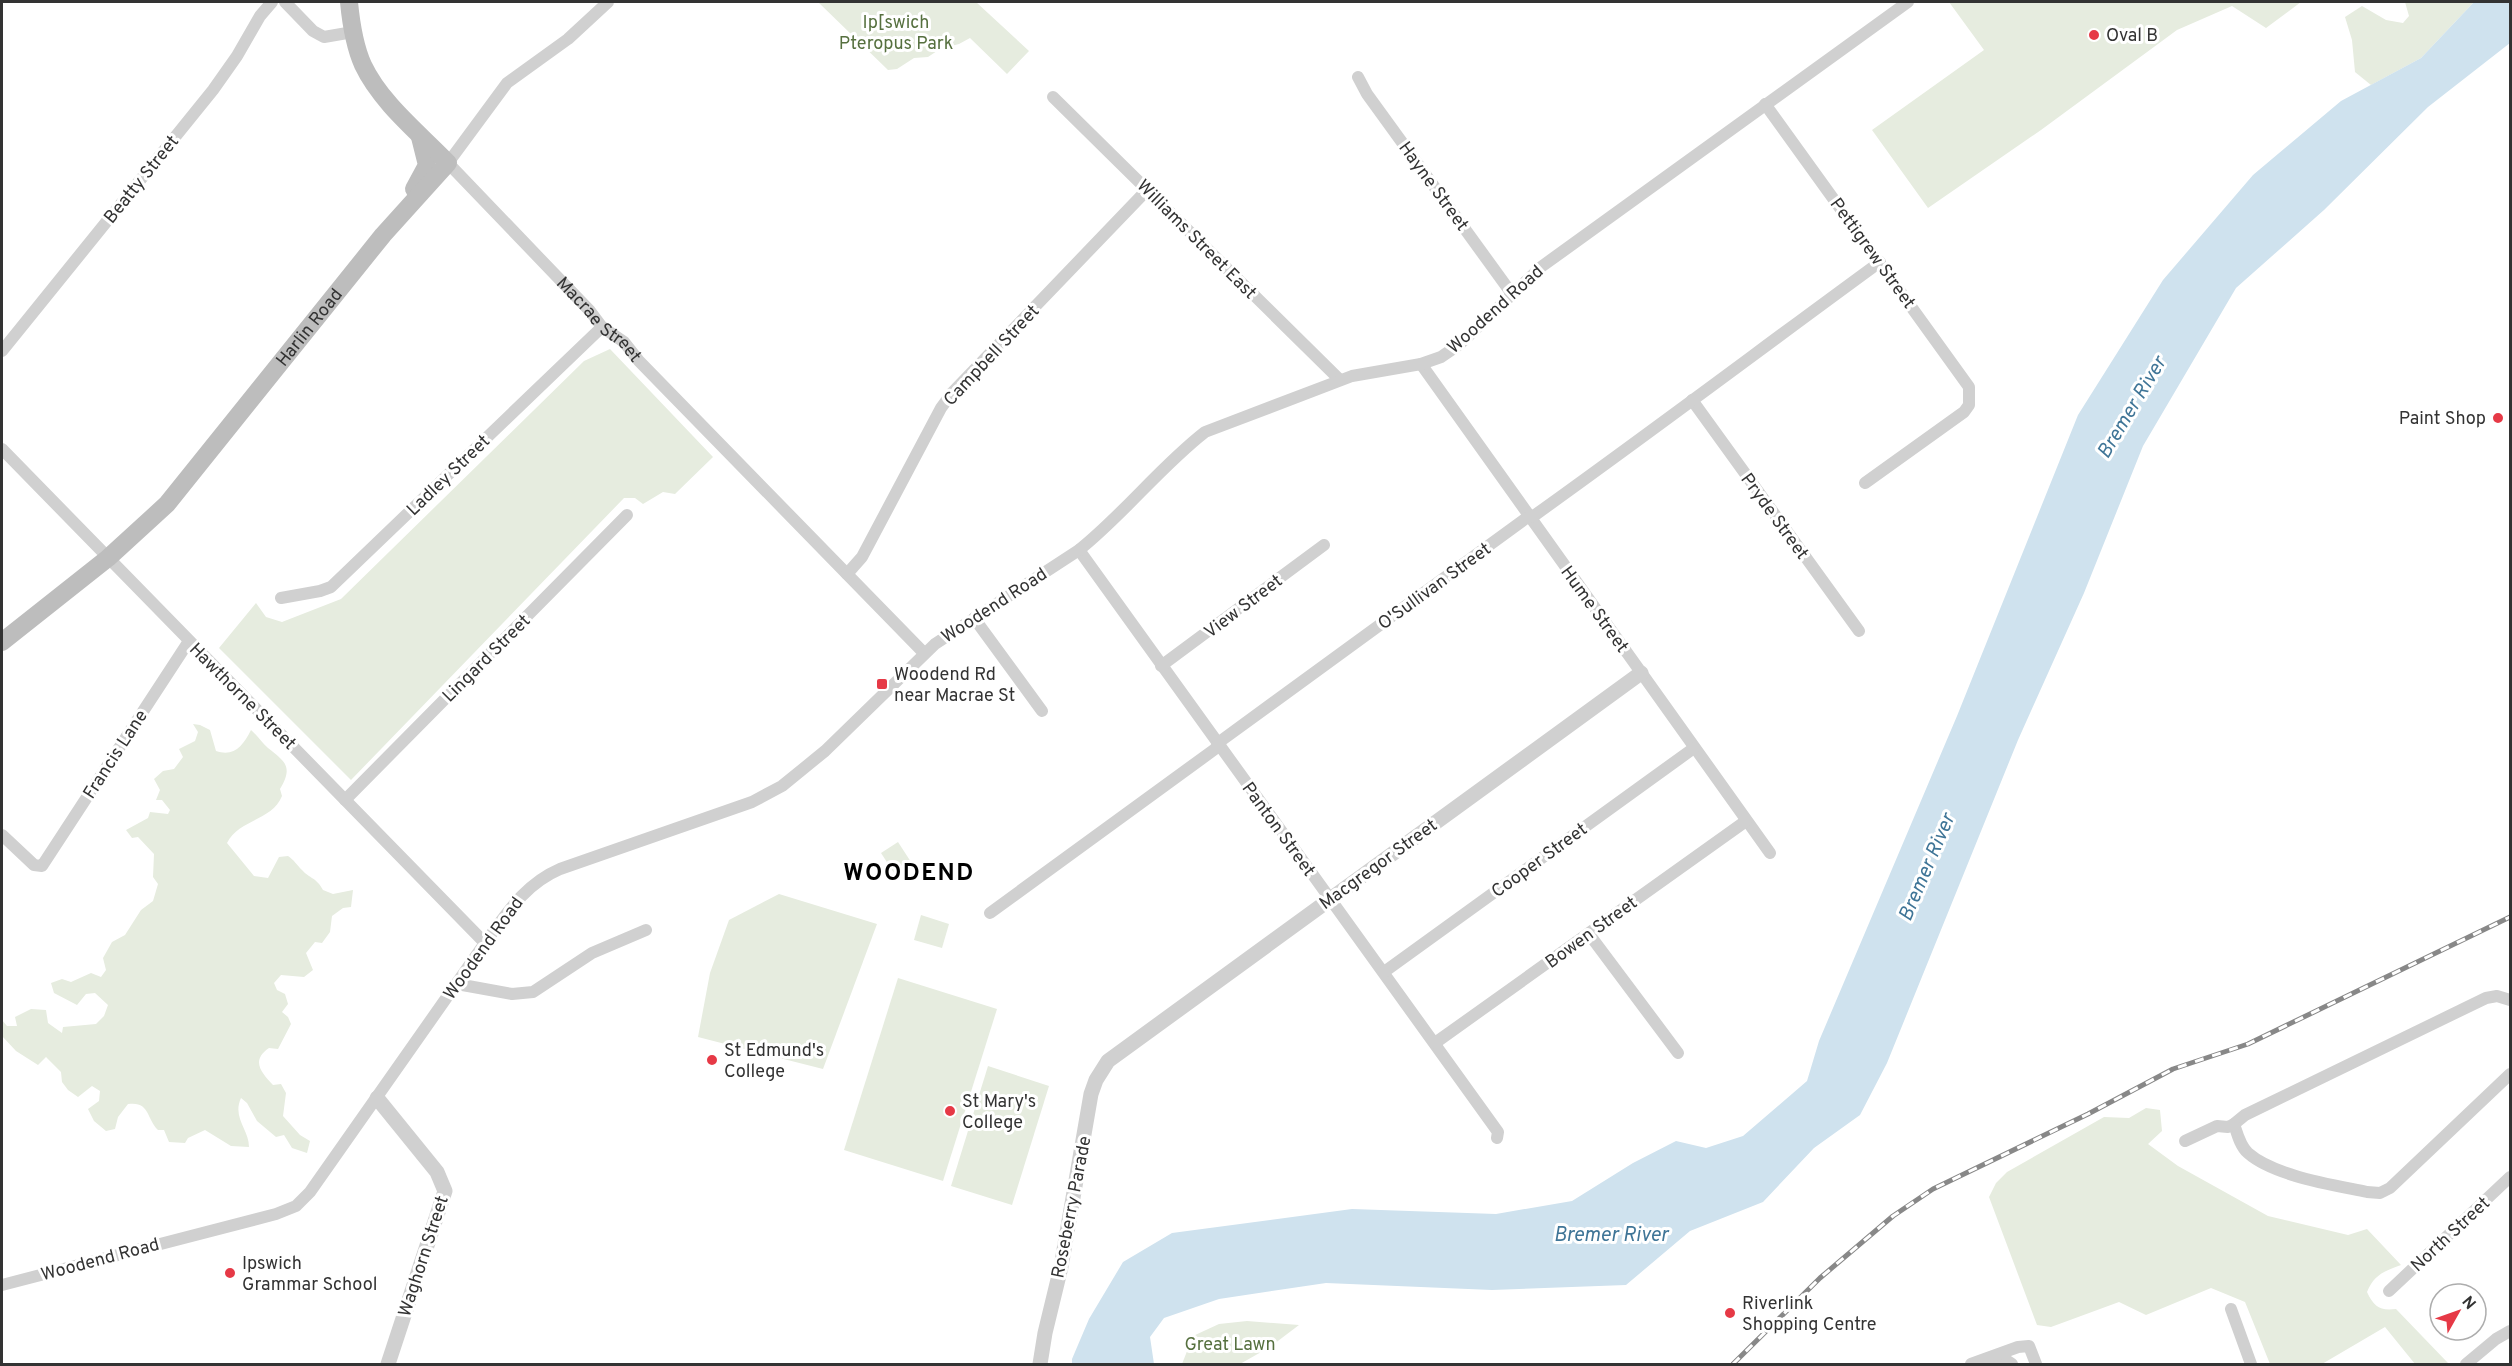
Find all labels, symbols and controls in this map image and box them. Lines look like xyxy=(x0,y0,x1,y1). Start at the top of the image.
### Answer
park label: Ip[swich Pteropus Park xyxy=(839,12,953,56)
place label: Oval B xyxy=(2106,25,2158,48)
marker: Oval B xyxy=(2087,28,2101,42)
street label: Beatty Street xyxy=(100,131,185,229)
street label: Hayne Street xyxy=(1393,138,1473,236)
street label: Williams Street East xyxy=(1131,175,1261,305)
street label: Pettigrew Street xyxy=(1824,194,1920,314)
street label: Woodend Road xyxy=(1443,261,1549,359)
street label: Macrae Street xyxy=(550,273,646,368)
street label: Harlin Road xyxy=(272,284,349,372)
street label: Campbell Street xyxy=(939,301,1045,412)
water label: Bremer River xyxy=(2092,351,2174,464)
place label: Paint Shop xyxy=(2399,408,2486,431)
marker: Paint Shop xyxy=(2491,411,2505,425)
street label: Ladley Street xyxy=(402,431,496,522)
street label: Pryde Street xyxy=(1735,469,1813,565)
street label: O'Sullivan Street xyxy=(1374,538,1496,636)
street label: Hume Street xyxy=(1555,562,1633,658)
street label: Woodend Road xyxy=(937,563,1052,649)
street label: View Street xyxy=(1200,570,1288,644)
street label: Lingard Street xyxy=(438,610,536,708)
street label: Hawthorne Street xyxy=(184,639,300,755)
place label: Woodend Rd near Macrae St xyxy=(894,664,1015,708)
marker: Woodend Rd near Macrae St xyxy=(875,677,889,691)
street label: Francis Lane xyxy=(79,706,154,804)
street label: Panton Street xyxy=(1236,778,1320,882)
water label: Bremer River xyxy=(1894,809,1963,926)
street label: Macgregor Street xyxy=(1315,815,1442,916)
street label: Cooper Street xyxy=(1487,819,1592,904)
district label: WOODEND xyxy=(843,859,975,889)
street label: Bowen Street xyxy=(1541,892,1642,974)
street label: Woodend Road xyxy=(439,893,529,1005)
place label: St Edmund's College xyxy=(724,1040,824,1084)
marker: St Edmund's College xyxy=(705,1053,719,1067)
place label: St Mary's College xyxy=(962,1091,1036,1135)
marker: St Mary's College xyxy=(943,1104,957,1118)
street label: Roseberry Parade xyxy=(1047,1134,1098,1280)
street label: North Street xyxy=(2406,1192,2496,1278)
street label: Waghorn Street xyxy=(394,1193,455,1320)
water label: Bremer River xyxy=(1554,1223,1670,1249)
street label: Woodend Road xyxy=(39,1234,162,1287)
place label: Ipswich Grammar School xyxy=(242,1253,377,1297)
marker: Ipswich Grammar School xyxy=(223,1266,237,1280)
north arrow xyxy=(2428,1282,2488,1342)
place label: Riverlink Shopping Centre xyxy=(1742,1293,1877,1337)
text: N xyxy=(2457,1293,2479,1314)
marker: Riverlink Shopping Centre xyxy=(1723,1306,1737,1320)
park label: Great Lawn xyxy=(1184,1334,1276,1357)

